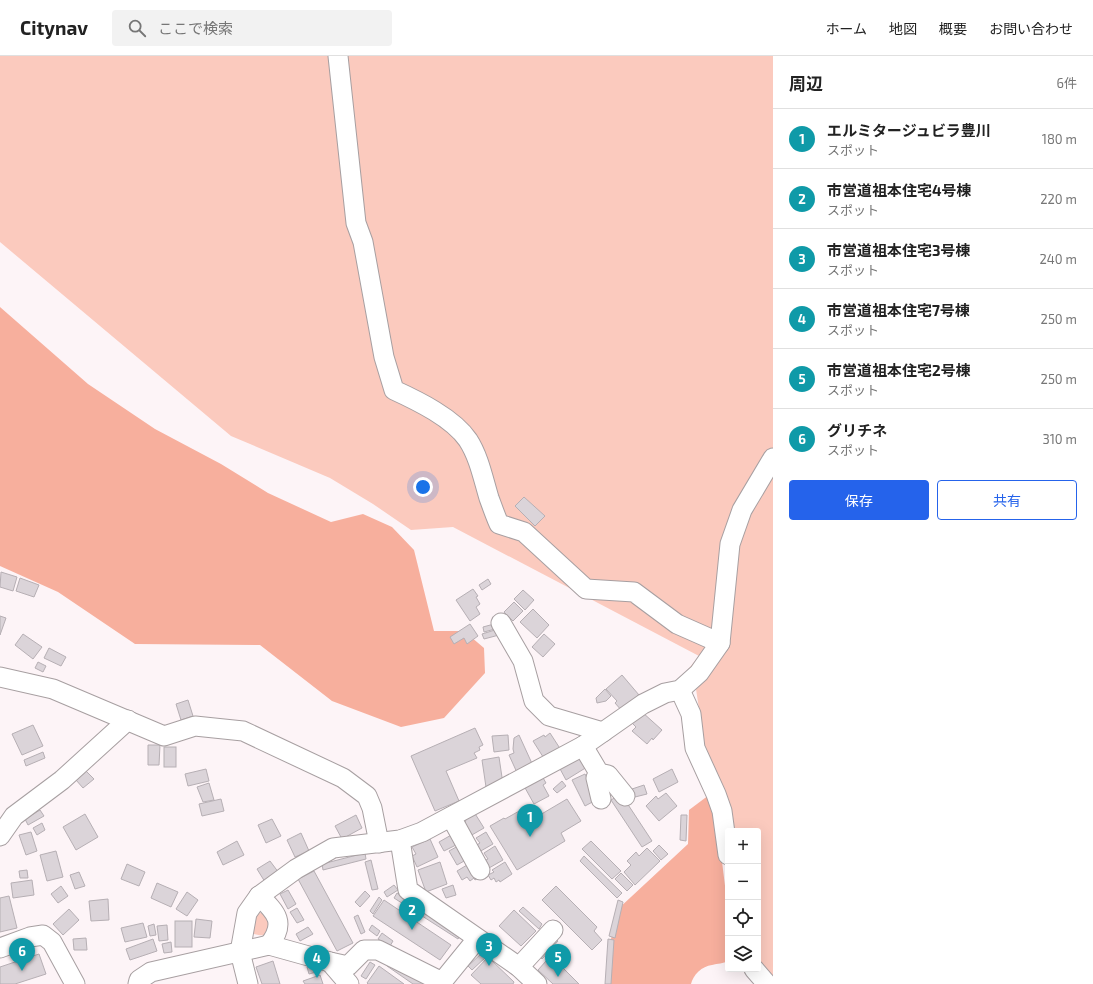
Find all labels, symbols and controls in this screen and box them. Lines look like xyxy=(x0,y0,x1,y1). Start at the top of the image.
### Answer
search box xyxy=(112,10,392,46)
text: Citynav xyxy=(20,16,88,39)
icon: search xyxy=(126,17,148,39)
text: ここで検索 xyxy=(158,19,233,37)
text: ホーム xyxy=(825,20,867,37)
text: 地図 xyxy=(889,20,917,37)
text: 概要 xyxy=(939,20,967,37)
text: お問い合わせ xyxy=(989,20,1073,37)
text: 周辺 xyxy=(789,73,823,93)
text: 6件 xyxy=(1057,75,1077,91)
text: エルミタージュビラ豊川 xyxy=(827,121,991,139)
text: 1 xyxy=(799,131,805,147)
text: 180 m xyxy=(1042,131,1077,147)
text: スポット xyxy=(827,142,879,158)
text: 市営道祖本住宅4号棟 xyxy=(827,181,972,199)
text: 2 xyxy=(798,191,806,207)
text: 220 m xyxy=(1040,191,1077,207)
text: スポット xyxy=(827,202,879,218)
text: 市営道祖本住宅3号棟 xyxy=(827,241,971,259)
text: 3 xyxy=(798,251,806,267)
text: 240 m xyxy=(1040,251,1077,267)
text: スポット xyxy=(827,262,879,278)
text: 市営道祖本住宅7号棟 xyxy=(827,301,970,319)
text: 4 xyxy=(798,311,806,327)
text: 250 m xyxy=(1041,311,1077,327)
text: スポット xyxy=(827,322,879,338)
text: 市営道祖本住宅2号棟 xyxy=(827,361,971,379)
text: 5 xyxy=(798,371,806,387)
text: 250 m xyxy=(1041,371,1077,387)
text: スポット xyxy=(827,382,879,398)
text: グリチネ xyxy=(827,421,887,439)
text: 6 xyxy=(798,431,806,447)
text: 310 m xyxy=(1042,431,1077,447)
text: スポット xyxy=(827,442,879,458)
your location xyxy=(413,477,433,497)
button: 保存 xyxy=(789,480,929,520)
button: 共有 xyxy=(937,480,1077,520)
pin: 1 xyxy=(517,804,543,837)
map controls xyxy=(725,828,761,972)
button: + xyxy=(725,828,761,864)
button: − xyxy=(725,864,761,900)
pin: 2 xyxy=(399,897,425,930)
button: locate xyxy=(725,900,761,936)
pin: 3 xyxy=(476,933,502,966)
button: layers xyxy=(725,936,761,972)
pin: 6 xyxy=(9,938,35,971)
pin: 5 xyxy=(545,944,571,977)
pin: 4 xyxy=(304,945,330,978)

